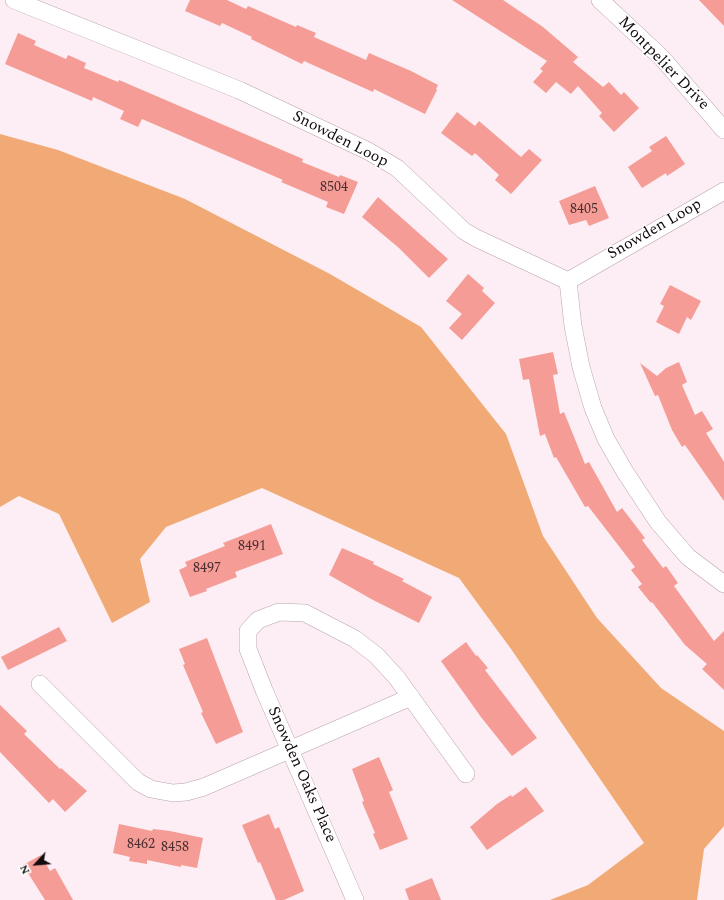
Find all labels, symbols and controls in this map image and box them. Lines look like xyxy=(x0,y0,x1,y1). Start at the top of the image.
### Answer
street label: Montpelier Drive xyxy=(613,13,713,115)
street label: Snowden Loop xyxy=(289,108,391,172)
house number: 8504 xyxy=(320,180,348,196)
street label: Snowden Loop xyxy=(605,195,705,265)
house number: 8405 xyxy=(570,202,598,218)
house number: 8491 xyxy=(238,539,266,555)
house number: 8497 xyxy=(193,561,221,577)
street label: Snowden Oaks Place xyxy=(262,704,340,846)
house number: 8462 xyxy=(127,837,155,853)
house number: 8458 xyxy=(161,840,189,856)
north arrow xyxy=(16,844,56,884)
text: N xyxy=(15,862,34,877)

